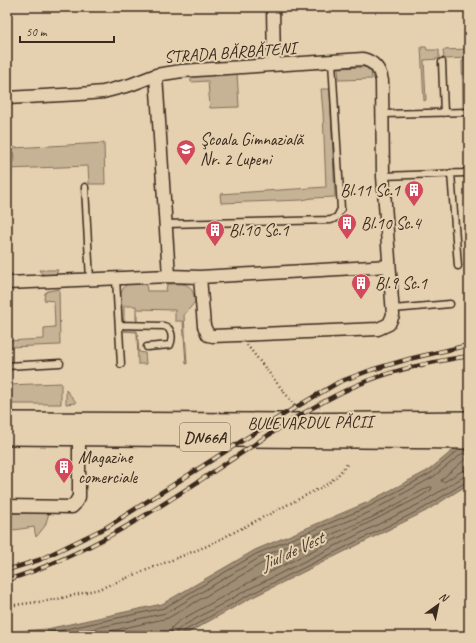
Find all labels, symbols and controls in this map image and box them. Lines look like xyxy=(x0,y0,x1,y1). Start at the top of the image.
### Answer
scale bar xyxy=(20,18,114,44)
text: 50 m xyxy=(26,24,48,40)
street label: STRADA BĂRBĂTENI xyxy=(163,37,301,68)
place label: Şcoala Gimnazială Nr. 2 Lupeni xyxy=(200,129,305,170)
school or university icon: Şcoala Gimnazială Nr. 2 Lupeni xyxy=(175,138,197,166)
building icon: Bl.11 Sc.1 xyxy=(403,179,425,207)
place label: Bl.11 Sc.1 xyxy=(340,180,401,201)
building icon: Bl.10 Sc.4 xyxy=(336,212,358,240)
place label: Bl.10 Sc.4 xyxy=(361,213,423,234)
building icon: Bl.10 Sc.1 xyxy=(204,219,226,247)
place label: Bl.10 Sc.1 xyxy=(229,220,290,241)
building icon: Bl.9 Sc.1 xyxy=(350,272,372,300)
place label: Bl.9 Sc.1 xyxy=(375,273,428,294)
street label: BULEVARDUL PĂCII xyxy=(247,411,377,434)
road number: DN66A xyxy=(180,423,230,451)
place label: Magazine comerciale xyxy=(78,447,139,488)
building icon: Magazine comerciale xyxy=(53,456,75,484)
water label: Jiul de Vest xyxy=(255,525,330,576)
north arrow xyxy=(418,585,458,625)
text: N xyxy=(437,589,452,606)

